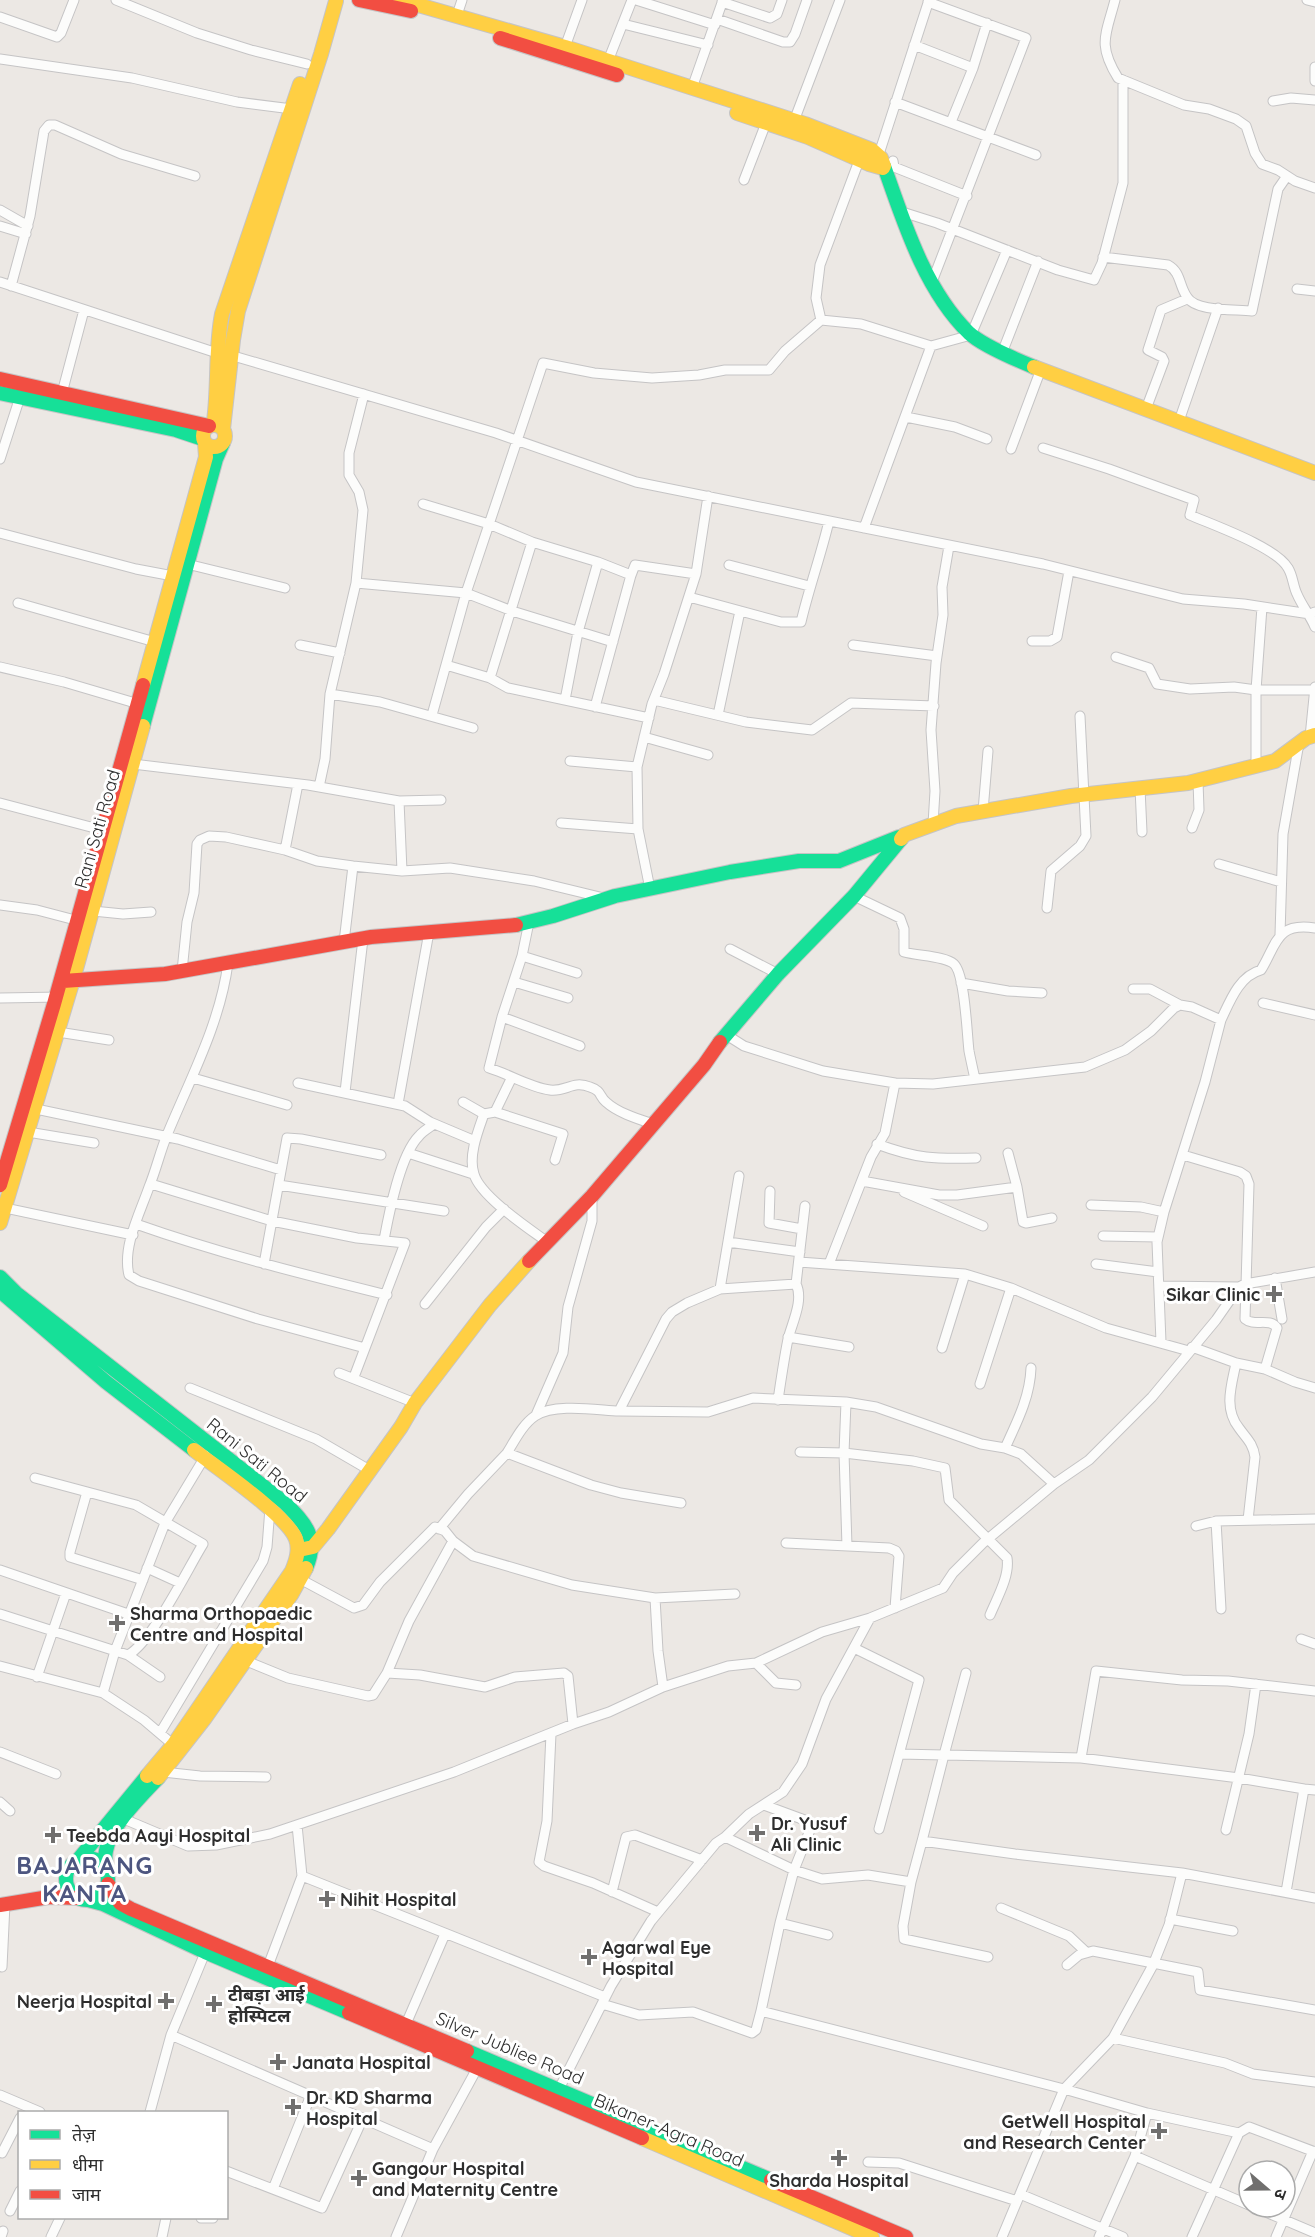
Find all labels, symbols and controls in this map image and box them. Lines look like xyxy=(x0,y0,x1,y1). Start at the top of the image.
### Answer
street label: Rani Sati Road xyxy=(69,767,125,891)
place label: Sikar Clinic xyxy=(1166,1283,1260,1306)
marker: Sikar Clinic xyxy=(1265,1285,1283,1303)
street label: Rani Sati Road xyxy=(202,1412,312,1508)
place label: Sharma Orthopaedic Centre and Hospital xyxy=(130,1602,312,1646)
marker: Sharma Orthopaedic Centre and Hospital xyxy=(108,1614,126,1632)
place label: Dr. Yusuf Ali Clinic xyxy=(771,1812,847,1856)
place label: Teebda Aayi Hospital xyxy=(66,1824,250,1847)
marker: Dr. Yusuf Ali Clinic xyxy=(748,1824,766,1842)
marker: Teebda Aayi Hospital xyxy=(44,1826,62,1844)
district label: BAJARANG KANTA xyxy=(16,1850,154,1908)
place label: Nihit Hospital xyxy=(340,1888,457,1911)
marker: Nihit Hospital xyxy=(318,1890,336,1908)
place label: Agarwal Eye Hospital xyxy=(602,1936,711,1980)
marker: Agarwal Eye Hospital xyxy=(580,1948,598,1966)
place label: टीबड़ा आई होस्पिटल xyxy=(228,1983,306,2027)
place label: Neerja Hospital xyxy=(17,1990,152,2013)
marker: Neerja Hospital xyxy=(157,1992,175,2010)
marker: टीबड़ा आई होस्पिटल xyxy=(205,1995,223,2013)
street label: Silver Jubliee Road xyxy=(433,2006,587,2090)
place label: Janata Hospital xyxy=(292,2051,431,2074)
marker: Janata Hospital xyxy=(269,2053,287,2071)
place label: Dr. KD Sharma Hospital xyxy=(306,2086,432,2130)
street label: Bikaner-Agra Road xyxy=(591,2088,747,2172)
marker: Dr. KD Sharma Hospital xyxy=(284,2098,302,2116)
place label: GetWell Hospital and Research Center xyxy=(963,2110,1146,2154)
legend xyxy=(18,2111,228,2219)
marker: GetWell Hospital and Research Center xyxy=(1150,2122,1168,2140)
text: तेज़ xyxy=(72,2123,96,2146)
marker: Sharda Hospital xyxy=(830,2149,848,2167)
text: धीमा xyxy=(72,2153,103,2176)
place label: Gangour Hospital and Maternity Centre xyxy=(372,2157,558,2201)
north arrow xyxy=(1237,2159,1297,2219)
marker: Gangour Hospital and Maternity Centre xyxy=(350,2169,368,2187)
place label: Sharda Hospital xyxy=(769,2169,909,2192)
text: जाम xyxy=(72,2183,102,2206)
text: उ xyxy=(1270,2186,1292,2203)

